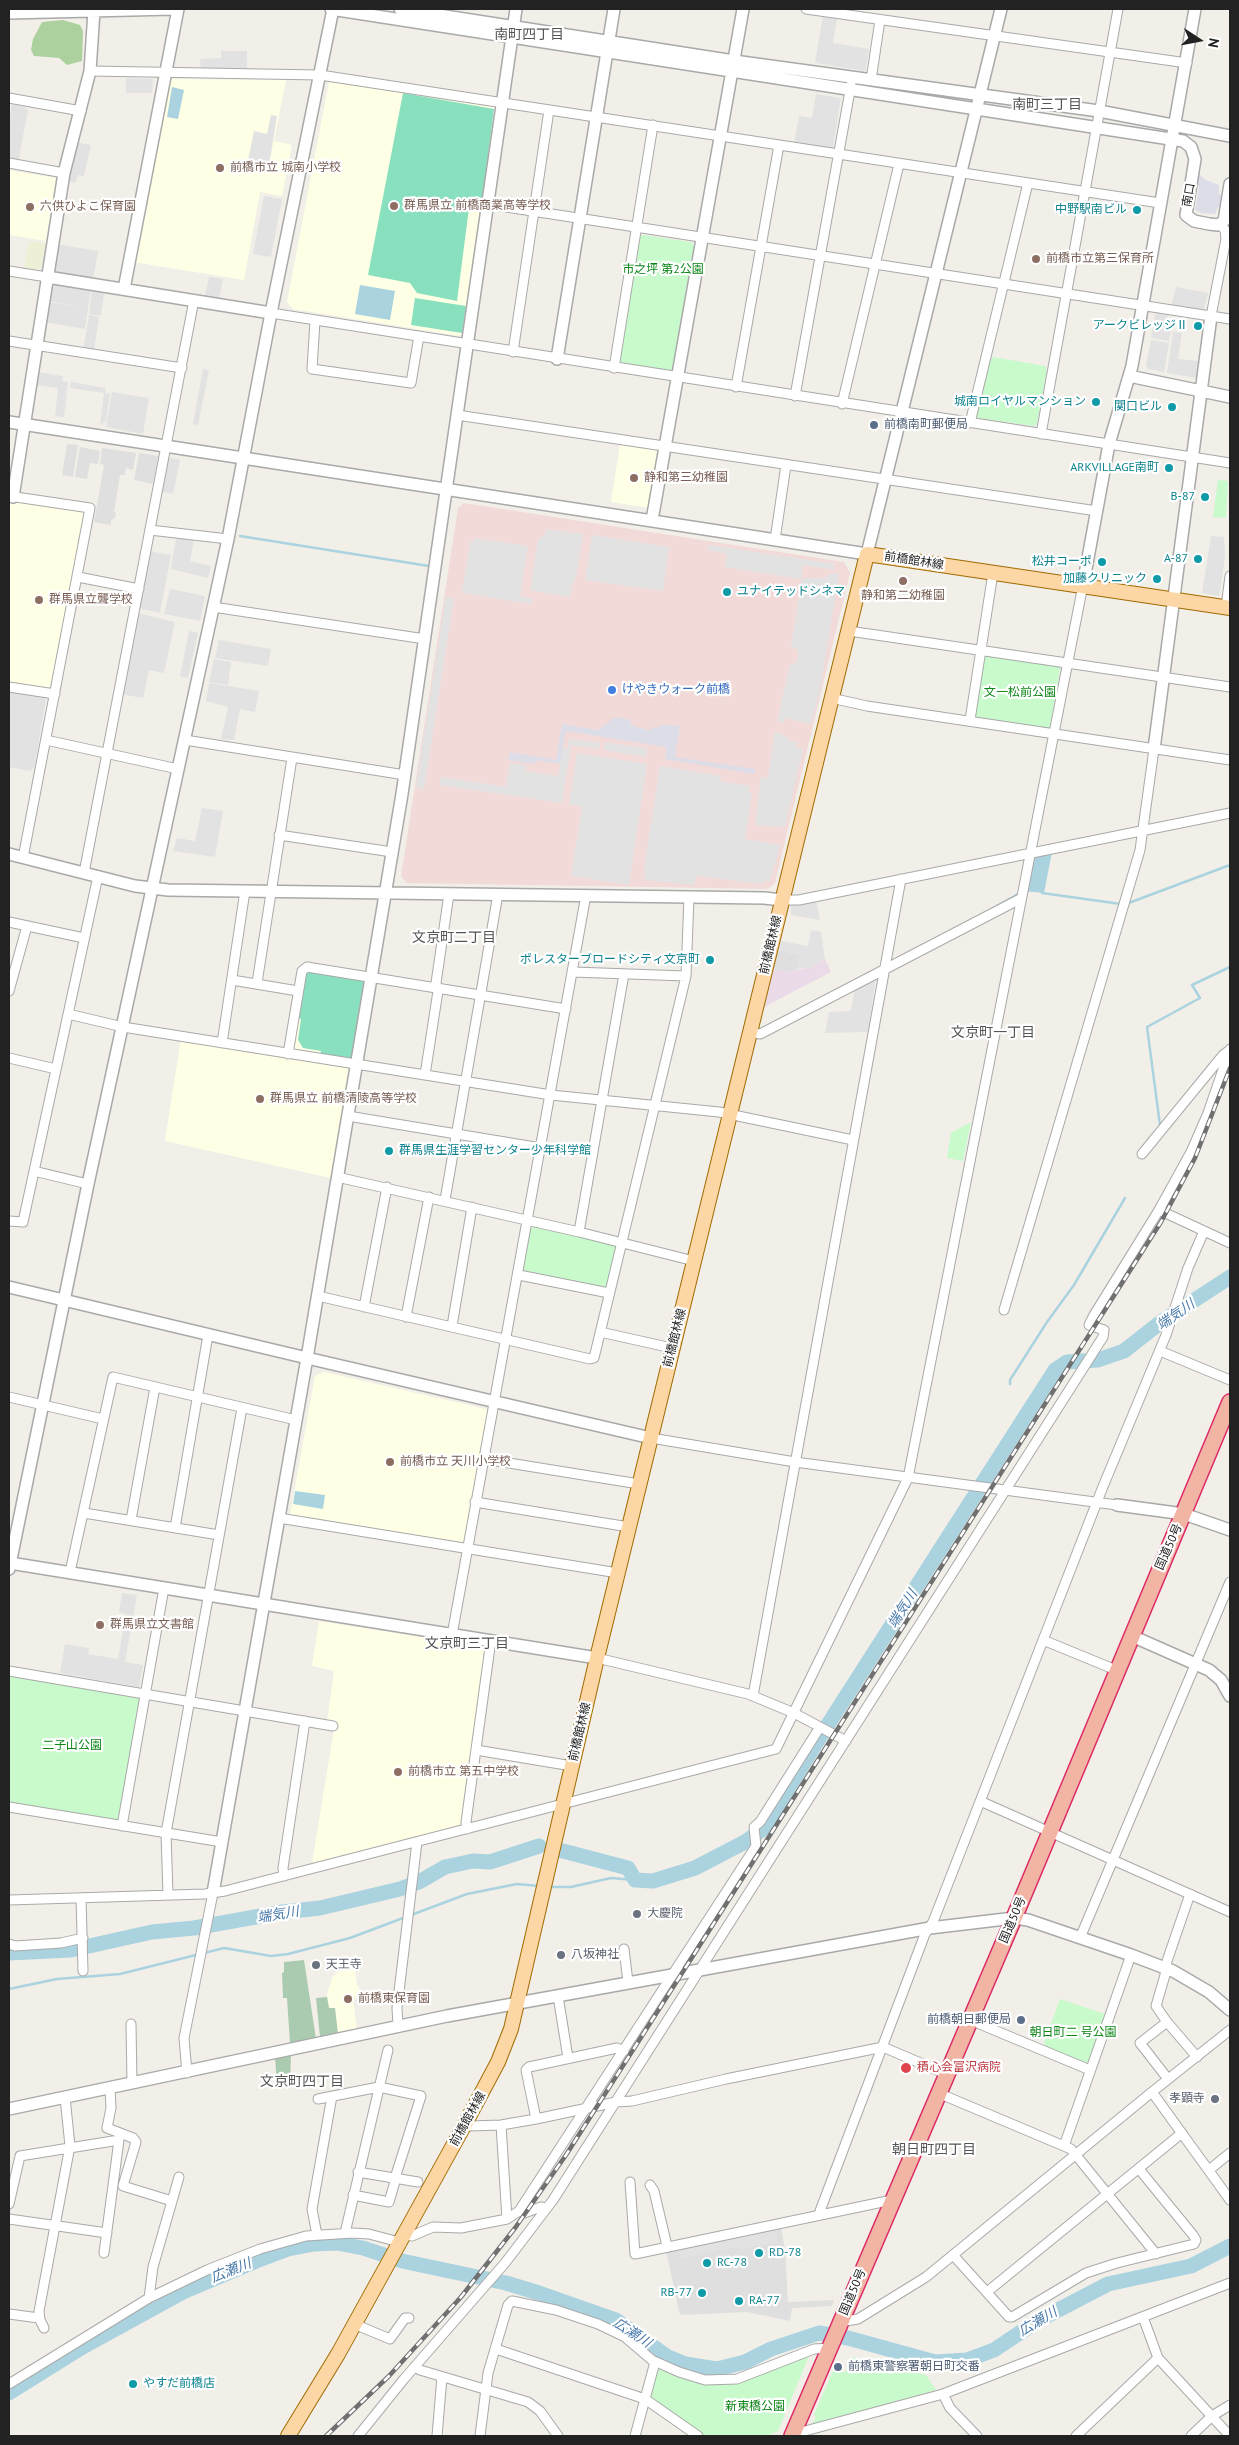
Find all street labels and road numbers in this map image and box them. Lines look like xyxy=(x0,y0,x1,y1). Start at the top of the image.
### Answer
street label: 南口 xyxy=(1180,182,1198,208)
street label: 前橋館林線 xyxy=(883,549,945,573)
street label: 前橋館林線 xyxy=(757,914,785,976)
street label: 前橋館林線 xyxy=(661,1307,689,1369)
street label: 国道50号 xyxy=(1152,1522,1186,1572)
street label: 前橋館林線 xyxy=(566,1701,594,1763)
street label: 国道50号 xyxy=(997,1895,1029,1945)
street label: 前橋館林線 xyxy=(447,2089,489,2149)
street label: 国道50号 xyxy=(837,2267,869,2317)

